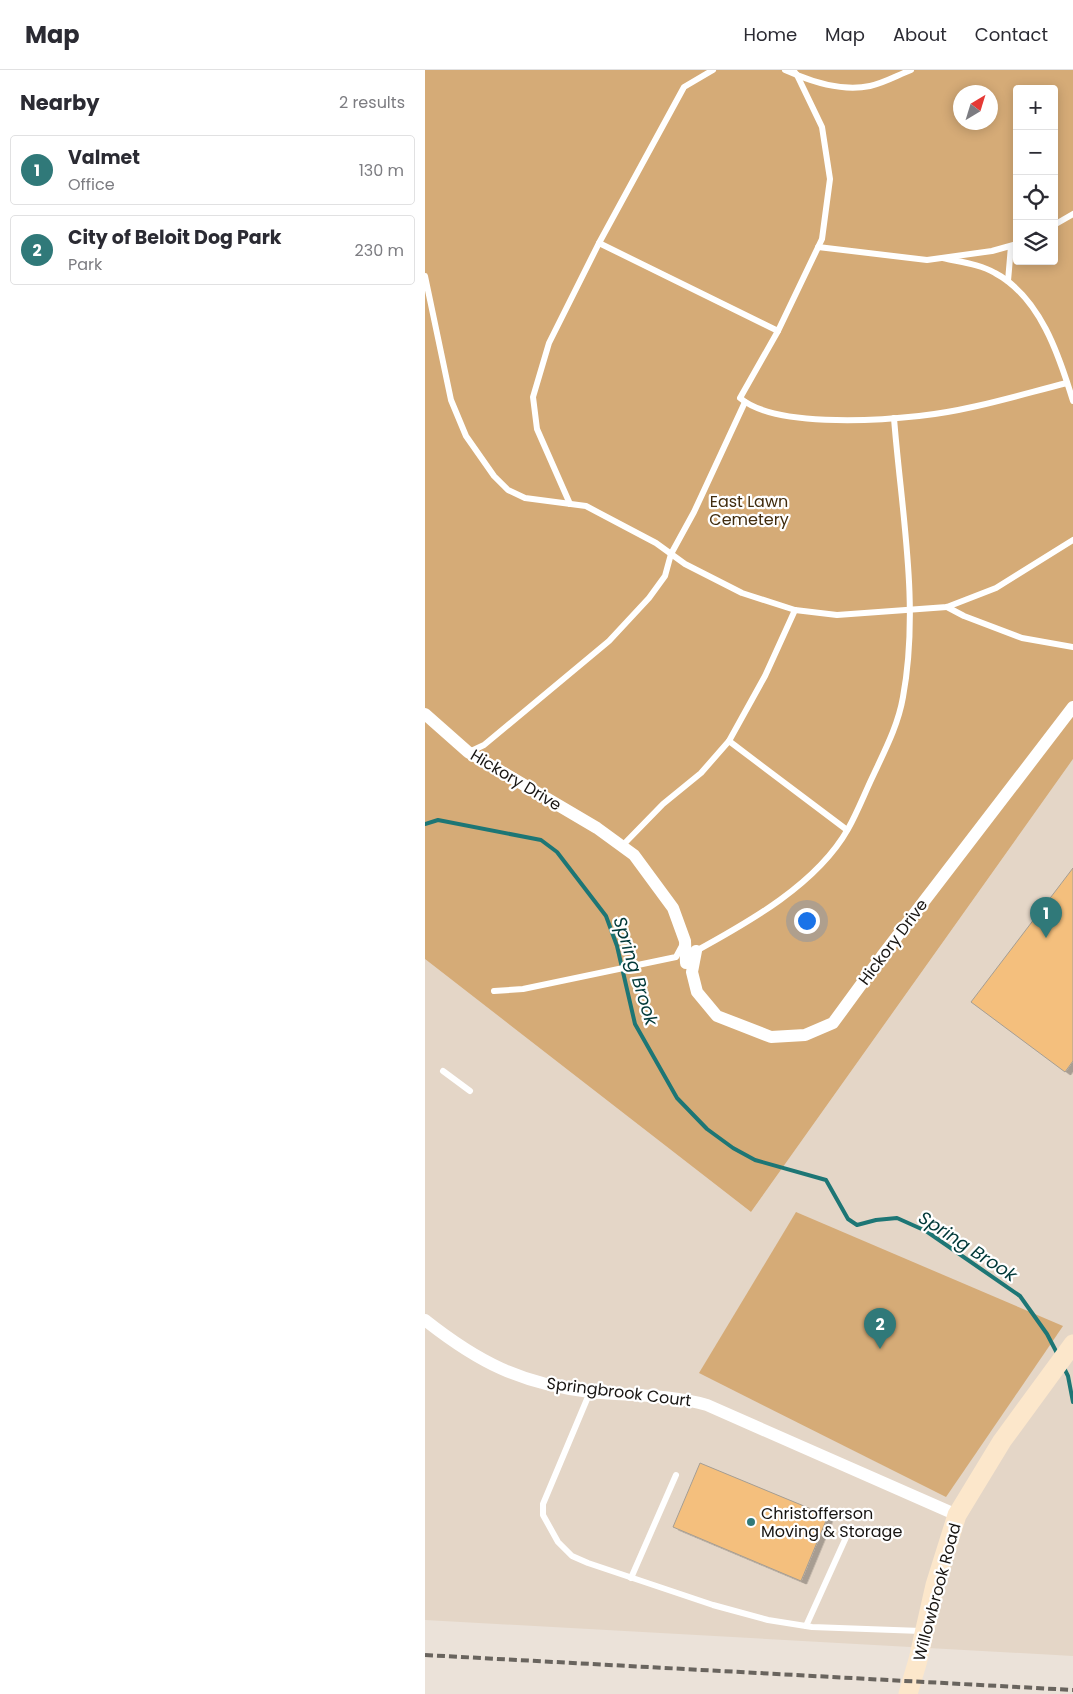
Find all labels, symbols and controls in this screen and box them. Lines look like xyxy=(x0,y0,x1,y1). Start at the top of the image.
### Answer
text: Map xyxy=(25,18,80,51)
text: Home xyxy=(743,22,797,47)
text: Map xyxy=(825,22,865,47)
text: About xyxy=(893,22,947,47)
text: Contact xyxy=(975,22,1048,47)
north arrow xyxy=(953,85,998,130)
map controls xyxy=(1013,85,1058,265)
button: + xyxy=(1013,85,1058,130)
text: Nearby xyxy=(20,88,100,117)
text: 2 results xyxy=(339,91,405,114)
button: − xyxy=(1013,130,1058,175)
text: Valmet xyxy=(68,144,140,171)
text: 1 xyxy=(34,159,40,182)
text: 130 m xyxy=(359,159,404,182)
text: Office xyxy=(68,173,115,196)
button: locate xyxy=(1013,175,1058,220)
button: layers xyxy=(1013,220,1058,265)
text: City of Beloit Dog Park xyxy=(68,224,282,251)
text: 2 xyxy=(32,239,42,262)
text: 230 m xyxy=(355,239,404,262)
text: Park xyxy=(68,253,102,276)
park label: East Lawn Cemetery xyxy=(709,490,789,531)
street label: Hickory Drive xyxy=(466,744,566,816)
street label: Hickory Drive xyxy=(853,894,933,990)
pin: 1 xyxy=(1030,897,1062,938)
your location xyxy=(794,908,820,934)
water label: Spring Brook xyxy=(608,913,665,1029)
water label: Spring Brook xyxy=(914,1205,1023,1288)
pin: 2 xyxy=(864,1308,896,1349)
street label: Springbrook Court xyxy=(545,1372,693,1412)
place label: Christofferson Moving & Storage xyxy=(761,1502,902,1543)
marker: Christofferson Moving & Storage xyxy=(745,1516,757,1528)
street label: Willowbrook Road xyxy=(907,1520,967,1664)

